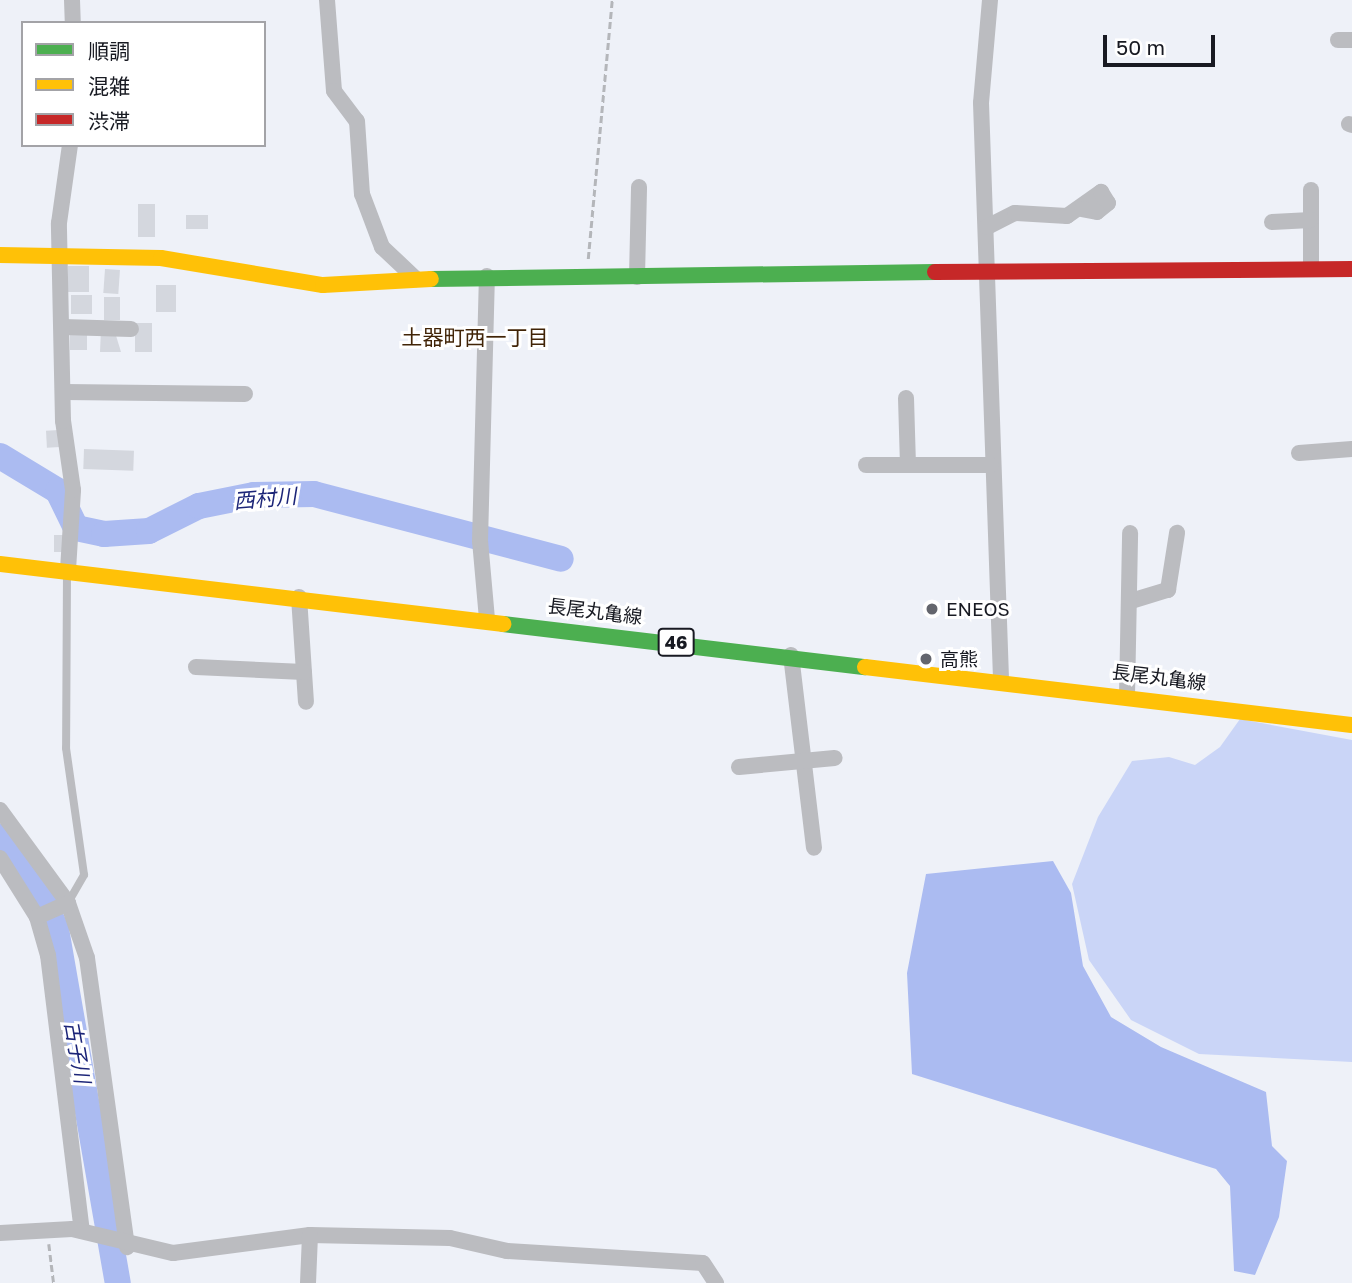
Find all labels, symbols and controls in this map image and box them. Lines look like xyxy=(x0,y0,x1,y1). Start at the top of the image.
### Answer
legend xyxy=(21,21,266,147)
scale bar xyxy=(1107,21,1219,65)
text: 50 m xyxy=(1116,34,1165,60)
text: 順調 xyxy=(88,38,130,64)
text: 混雑 xyxy=(88,73,130,99)
text: 渋滞 xyxy=(88,108,130,134)
district label: 土器町西一丁目 xyxy=(402,324,548,350)
water label: 西村川 xyxy=(233,483,297,513)
street label: 長尾丸亀線 xyxy=(546,594,644,628)
place label: ENEOS xyxy=(946,598,1010,620)
marker: ENEOS xyxy=(924,601,940,617)
road number: 46 xyxy=(657,628,695,656)
place label: 高熊 xyxy=(940,648,978,670)
marker: 高熊 xyxy=(918,651,934,667)
street label: 長尾丸亀線 xyxy=(1110,660,1208,694)
water label: 古子川 xyxy=(60,1019,96,1085)

